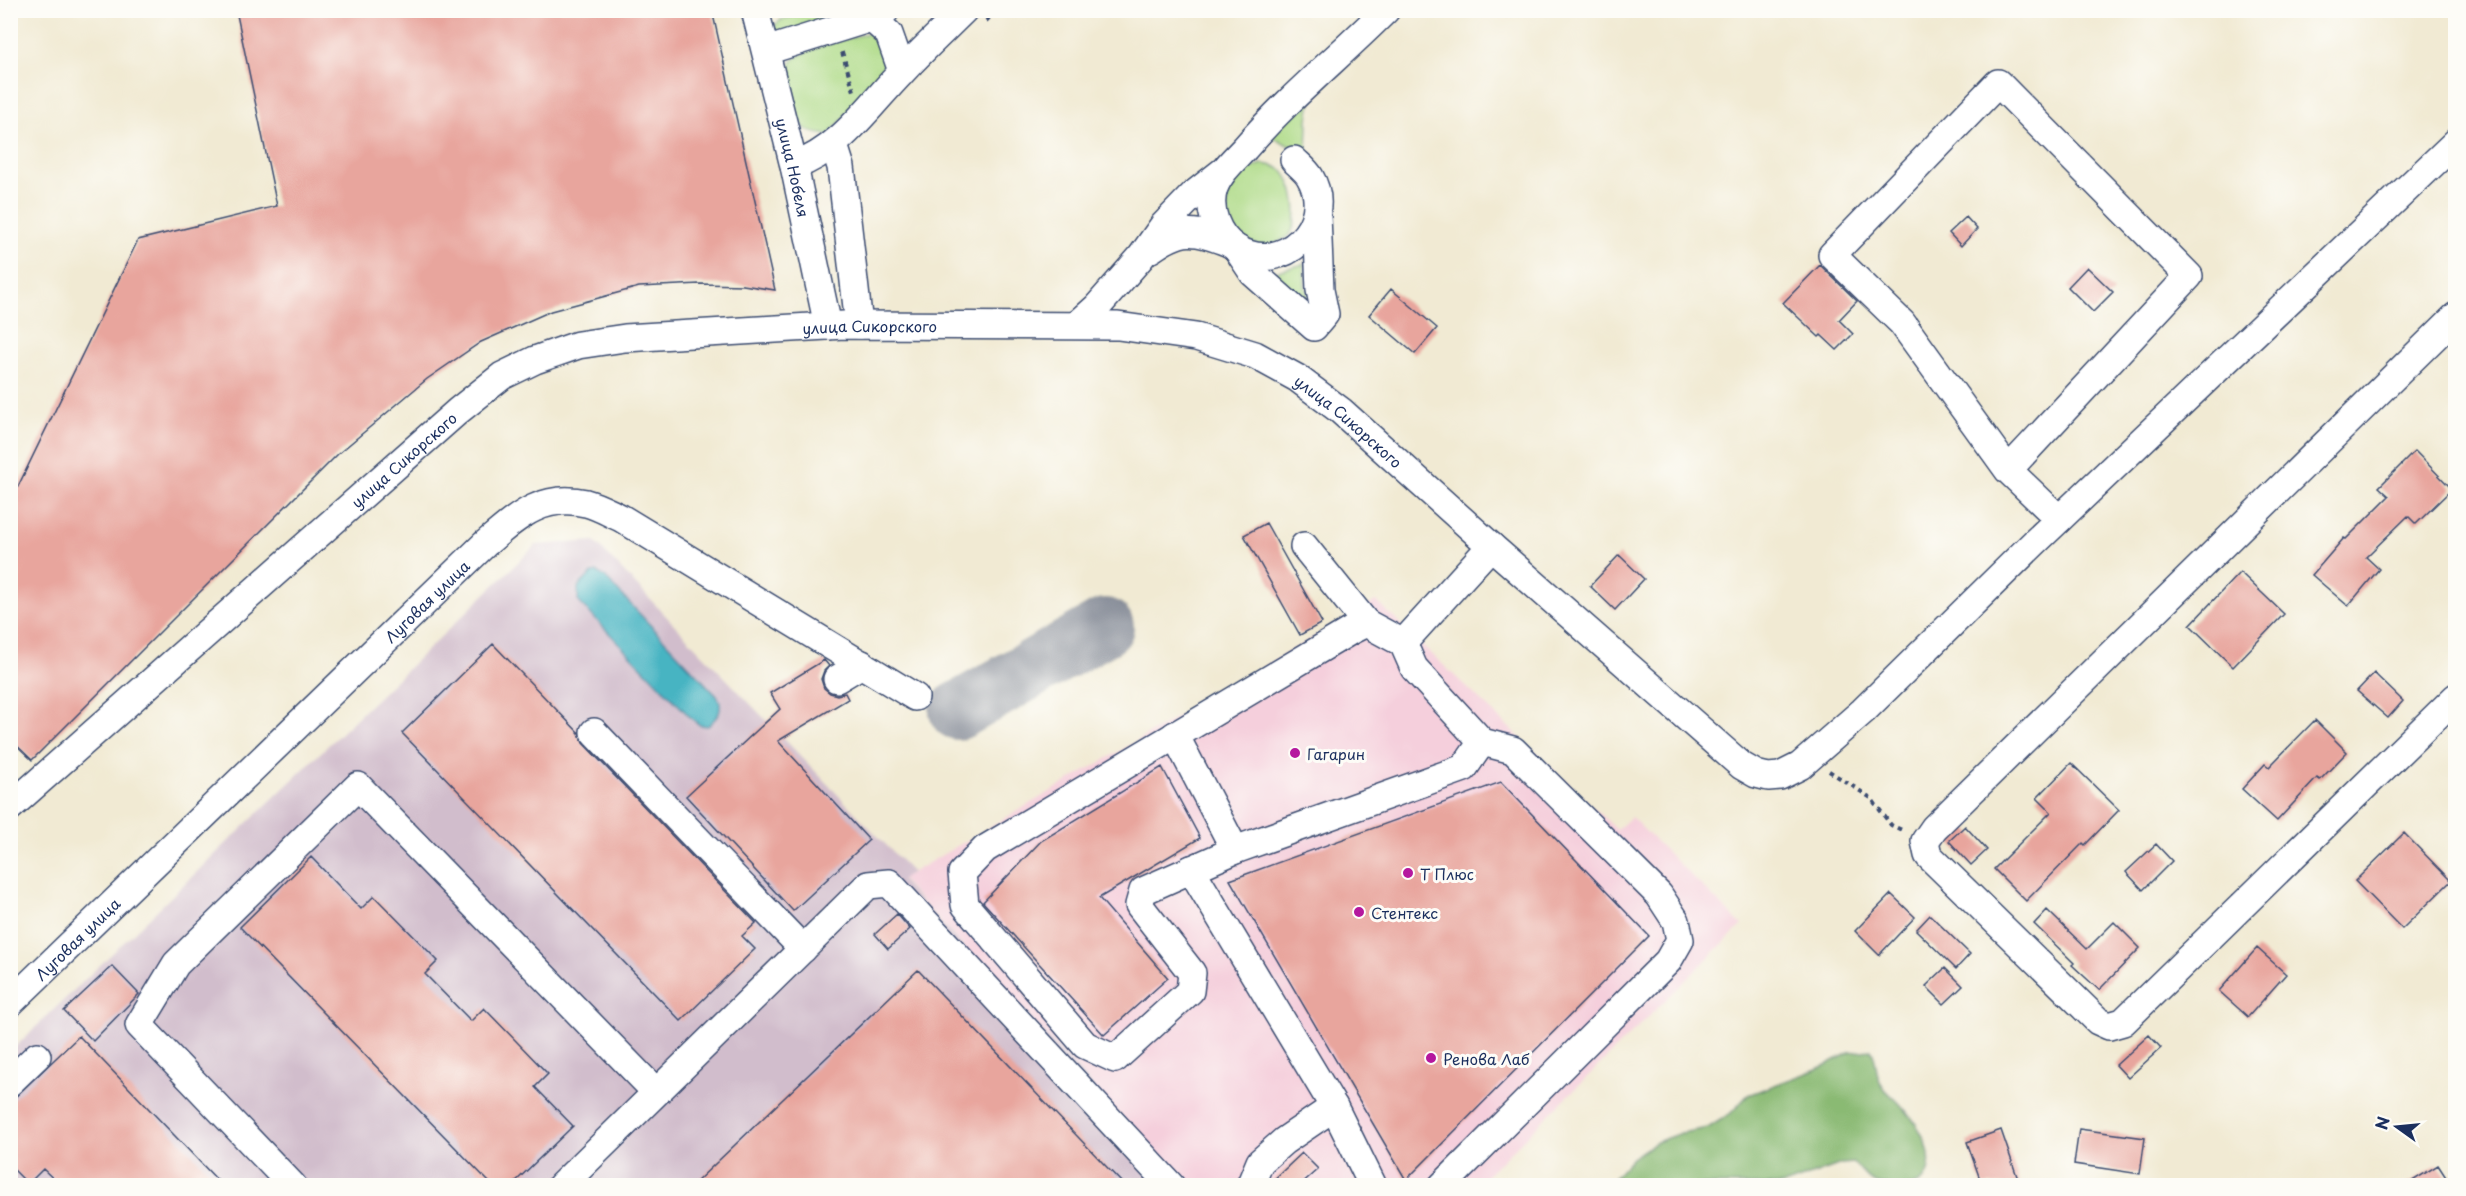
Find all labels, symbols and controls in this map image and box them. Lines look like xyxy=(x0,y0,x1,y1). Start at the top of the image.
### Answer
street label: улица Нобеля xyxy=(771,115,816,219)
street label: улица Сикорского xyxy=(802,313,937,339)
street label: улица Сикорского xyxy=(1290,369,1408,473)
street label: улица Сикорского xyxy=(345,406,461,513)
street label: Луговая улица xyxy=(379,554,474,647)
place label: Гагарин xyxy=(1307,742,1365,765)
marker: Гагарин xyxy=(1288,746,1302,760)
place label: Т Плюс xyxy=(1420,862,1474,885)
marker: Т Плюс xyxy=(1401,866,1415,880)
street label: Луговая улица xyxy=(29,891,125,985)
place label: Стентекс xyxy=(1371,901,1438,924)
marker: Стентекс xyxy=(1352,905,1366,919)
place label: Ренова Лаб xyxy=(1443,1047,1530,1070)
marker: Ренова Лаб xyxy=(1424,1051,1438,1065)
north arrow xyxy=(2367,1097,2427,1157)
text: N xyxy=(2368,1114,2395,1132)

